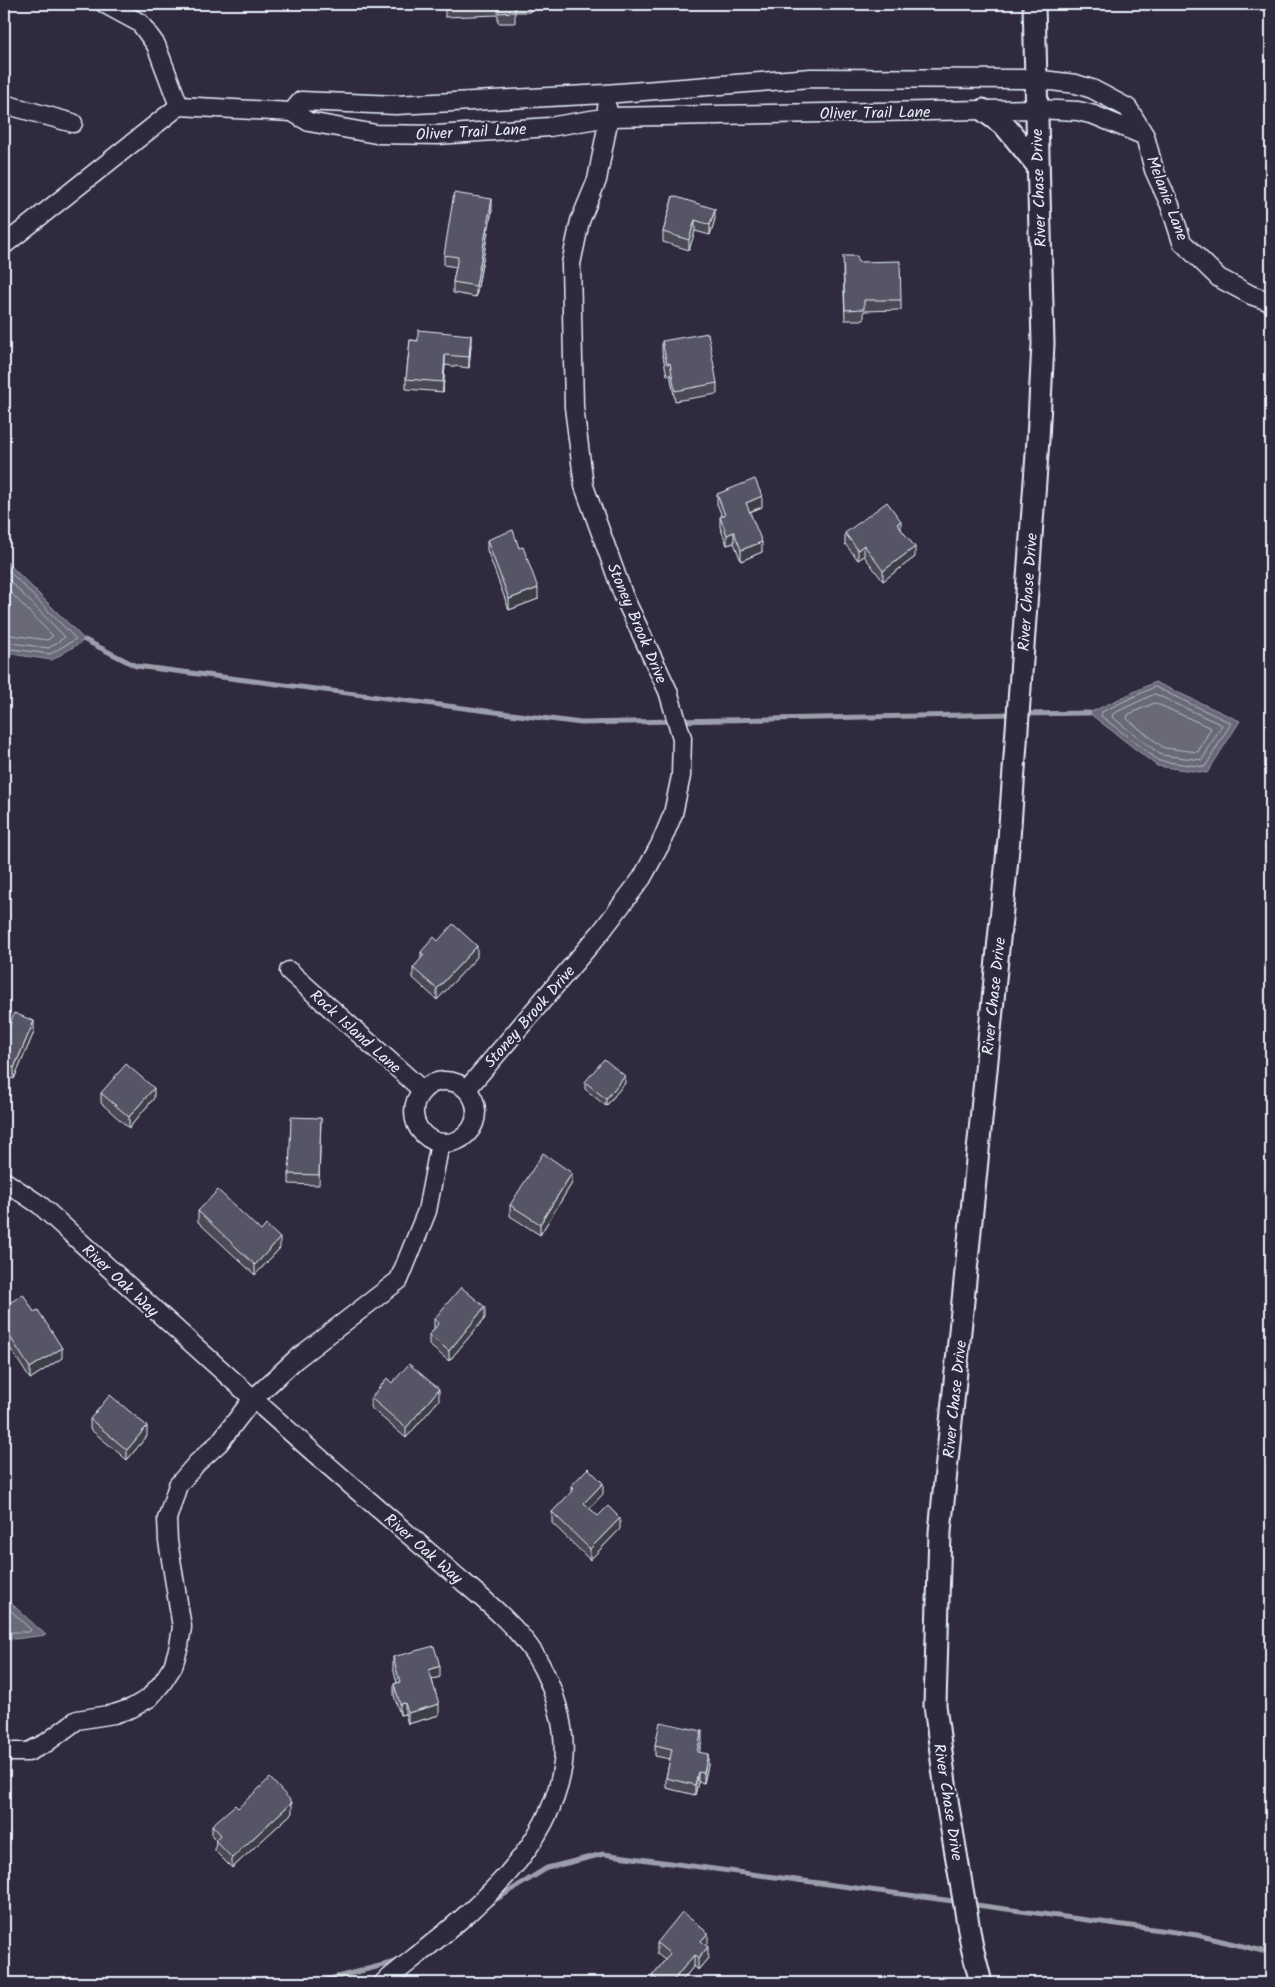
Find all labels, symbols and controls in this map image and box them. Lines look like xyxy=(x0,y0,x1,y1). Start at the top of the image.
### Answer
street label: Oliver Trail Lane xyxy=(819,100,931,127)
street label: Oliver Trail Lane xyxy=(415,117,527,148)
street label: River Chase Drive xyxy=(1025,128,1054,247)
street label: Melanie Lane xyxy=(1139,152,1194,245)
street label: River Chase Drive xyxy=(1012,532,1045,652)
street label: Stoney Brook Drive xyxy=(600,559,673,688)
street label: River Chase Drive xyxy=(976,936,1013,1056)
street label: Stoney Brook Drive xyxy=(478,960,582,1074)
street label: Rock Island Lane xyxy=(304,984,406,1080)
street label: River Oak Way xyxy=(76,1239,165,1324)
street label: River Chase Drive xyxy=(937,1339,974,1459)
street label: River Oak Way xyxy=(378,1508,468,1591)
street label: River Chase Drive xyxy=(926,1742,969,1863)

